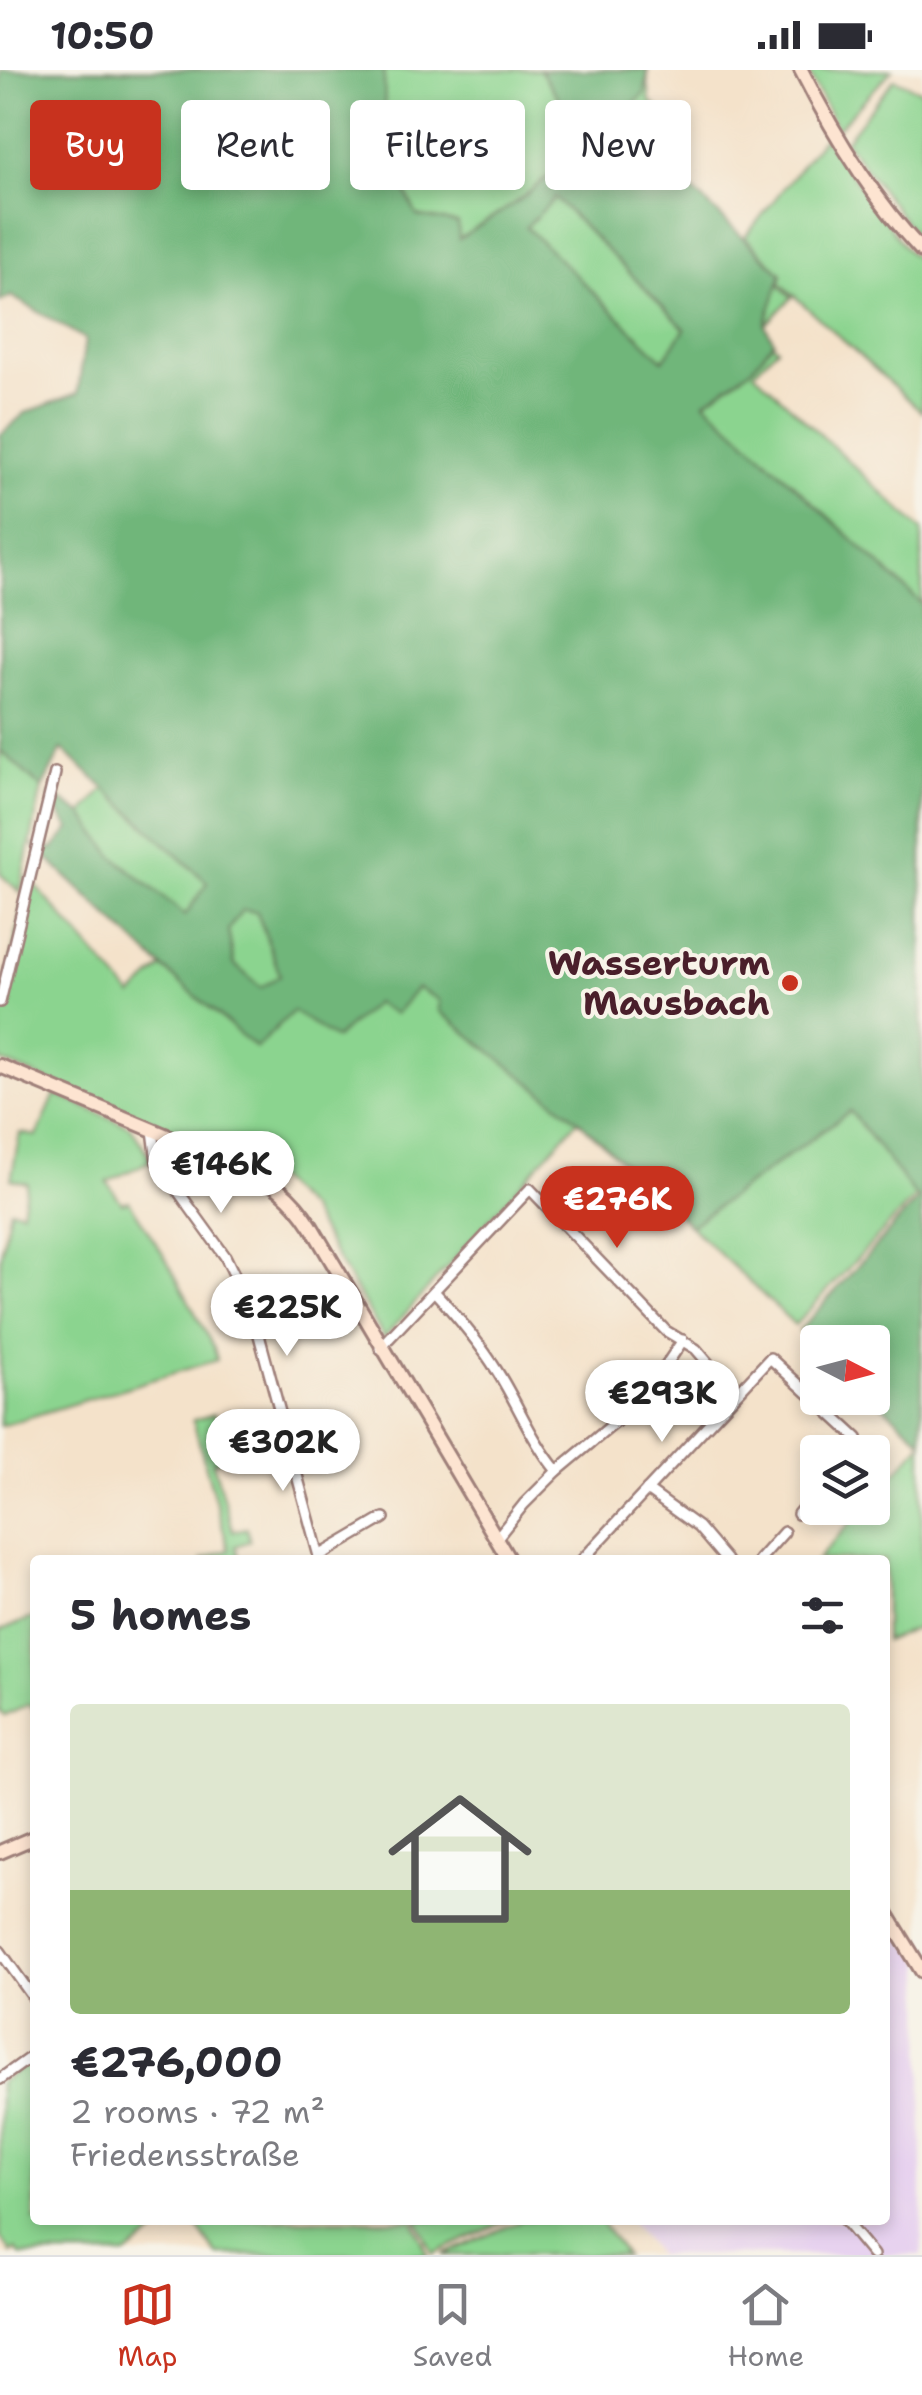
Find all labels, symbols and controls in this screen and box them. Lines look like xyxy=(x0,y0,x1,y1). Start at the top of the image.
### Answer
text: 10:50 xyxy=(50,10,155,61)
chip: Buy xyxy=(30,100,161,190)
chip: Rent xyxy=(181,100,330,190)
chip: Filters xyxy=(350,100,525,190)
chip: New xyxy=(545,100,691,190)
place label: Wasserturm Mausbach xyxy=(548,939,770,1026)
marker: Wasserturm Mausbach xyxy=(779,972,801,994)
pin: €146K xyxy=(151,1131,291,1216)
text: €146K xyxy=(170,1142,272,1185)
pin: €276K xyxy=(547,1166,687,1251)
text: €276K xyxy=(562,1177,672,1220)
pin: €225K xyxy=(217,1274,357,1359)
text: €225K xyxy=(233,1285,341,1328)
north arrow xyxy=(800,1325,890,1415)
map controls xyxy=(800,1325,890,1525)
pin: €293K xyxy=(592,1360,732,1445)
text: €293K xyxy=(607,1371,717,1414)
pin: €302K xyxy=(213,1409,353,1494)
text: €302K xyxy=(228,1420,338,1463)
button: layers xyxy=(800,1435,890,1525)
text: 5 homes xyxy=(70,1587,251,1643)
icon: filters xyxy=(795,1588,850,1643)
icon: home xyxy=(370,1769,550,1949)
text: €276,000 xyxy=(70,2034,283,2090)
text: 2 rooms · 72 m² xyxy=(70,2090,325,2133)
text: Friedensstraße xyxy=(70,2133,300,2176)
tab: Map xyxy=(118,2277,178,2375)
tab: Saved xyxy=(413,2277,492,2375)
tab: Home xyxy=(727,2277,804,2375)

